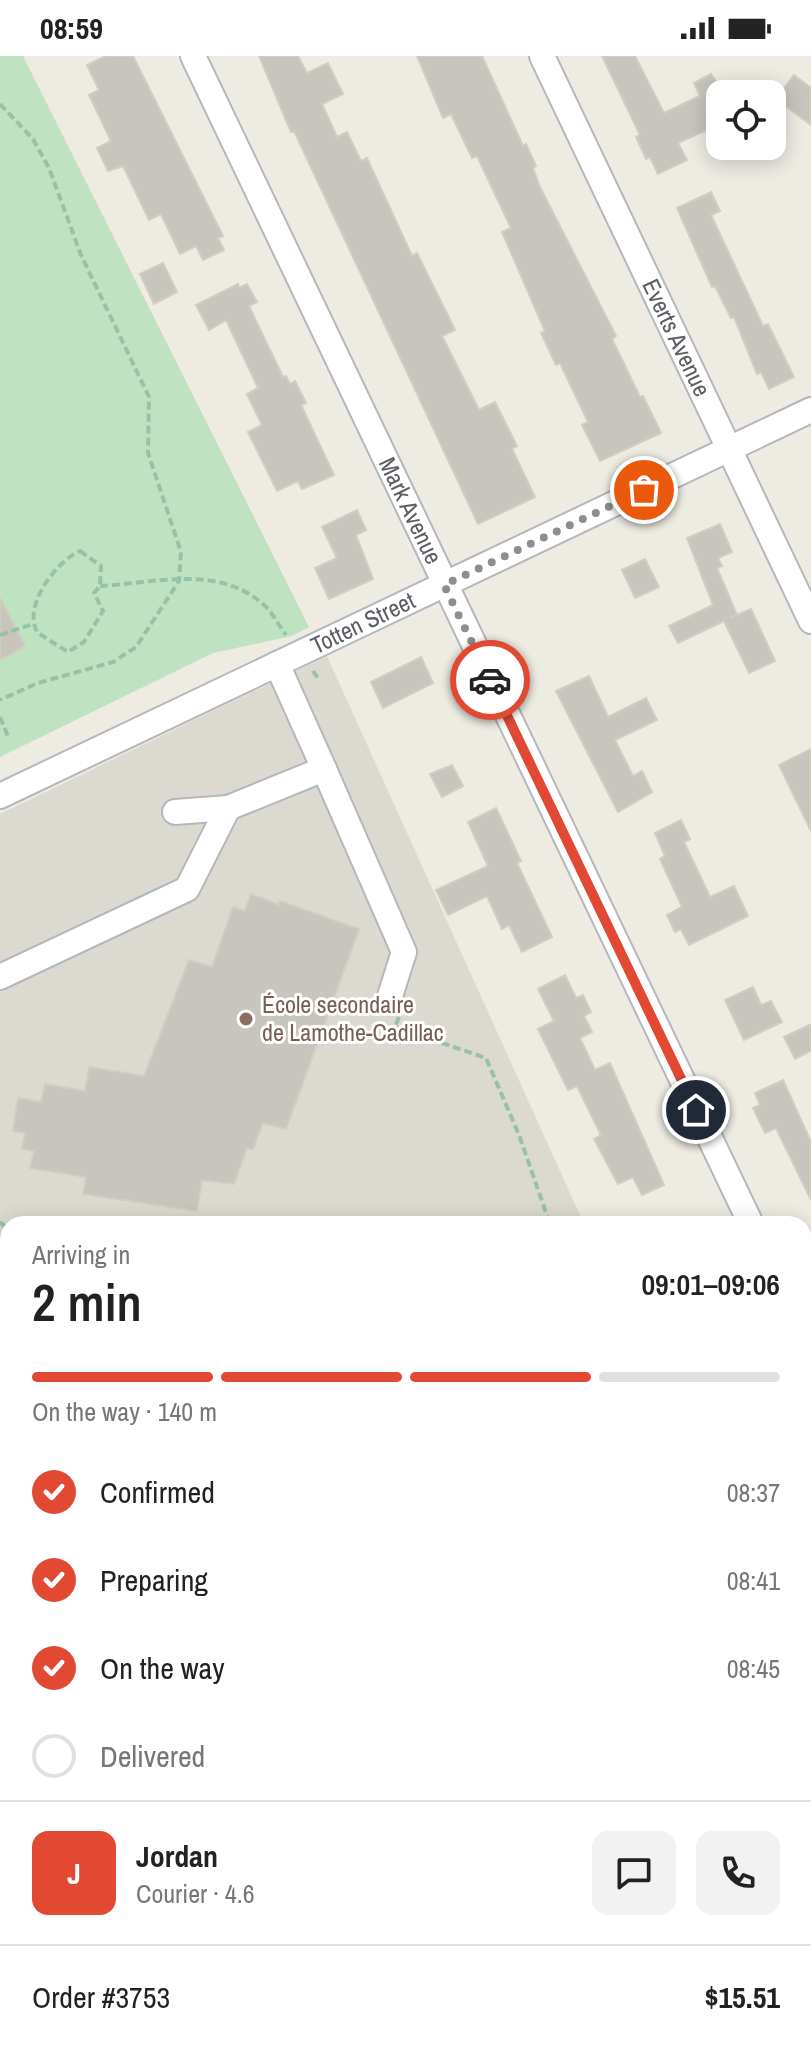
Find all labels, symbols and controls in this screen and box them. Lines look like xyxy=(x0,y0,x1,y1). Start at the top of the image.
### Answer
text: 08:59 xyxy=(40,8,103,48)
map controls xyxy=(706,80,786,160)
button: locate xyxy=(706,80,786,160)
street label: Everts Avenue xyxy=(635,273,719,401)
street label: Mark Avenue xyxy=(372,452,450,569)
pin xyxy=(610,456,678,524)
icon: bag xyxy=(622,468,666,512)
street label: Totten Street xyxy=(305,584,420,661)
courier xyxy=(450,640,530,720)
icon: car xyxy=(468,658,512,702)
place label: École secondaire de Lamothe-Cadillac xyxy=(262,988,444,1048)
marker: École secondaire de Lamothe-Cadillac xyxy=(237,1010,255,1028)
pin xyxy=(662,1076,730,1144)
icon: home xyxy=(674,1088,718,1132)
text: Arriving in xyxy=(32,1237,130,1272)
text: 09:01–09:06 xyxy=(641,1264,780,1304)
text: 2 min xyxy=(32,1267,142,1337)
text: On the way · 140 m xyxy=(32,1394,217,1429)
icon: check xyxy=(32,1470,76,1514)
text: Confirmed xyxy=(100,1472,215,1512)
text: 08:37 xyxy=(727,1475,780,1510)
icon: check xyxy=(32,1558,76,1602)
text: Preparing xyxy=(100,1560,208,1600)
text: 08:41 xyxy=(727,1563,780,1598)
icon: check xyxy=(32,1646,76,1690)
text: On the way xyxy=(100,1648,224,1688)
text: 08:45 xyxy=(727,1651,780,1686)
text: Delivered xyxy=(100,1736,205,1776)
button: chat xyxy=(592,1831,676,1915)
button: phone xyxy=(696,1831,780,1915)
text: Jordan xyxy=(136,1836,218,1876)
text: J xyxy=(67,1853,81,1893)
text: Courier · 4.6 xyxy=(136,1876,255,1911)
text: Order #3753 xyxy=(32,1977,170,2017)
text: $15.51 xyxy=(705,1977,780,2017)

